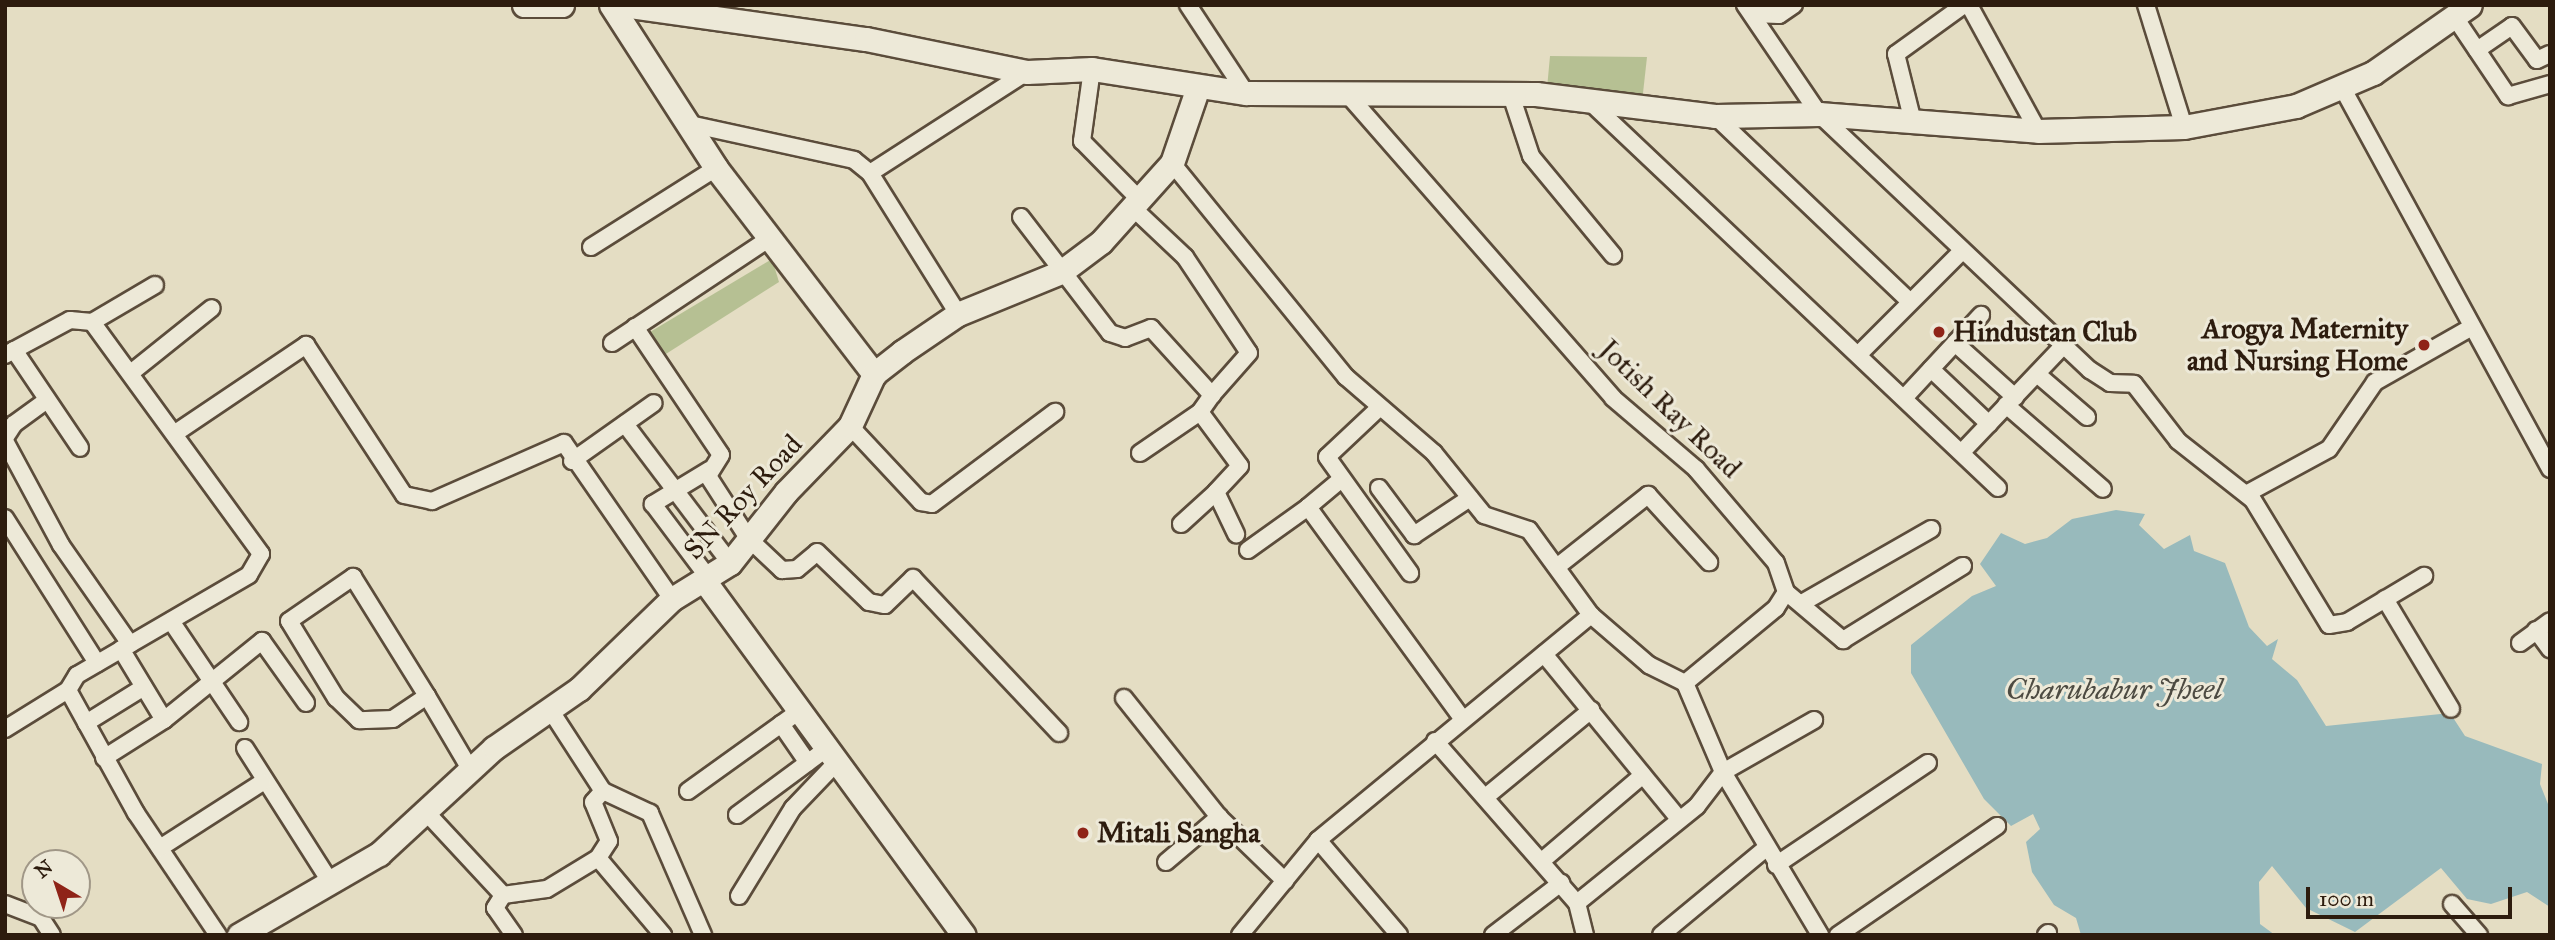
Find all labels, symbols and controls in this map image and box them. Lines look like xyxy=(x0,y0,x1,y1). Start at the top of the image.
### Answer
place label: Arogya Maternity and Nursing Home xyxy=(2187,312,2408,378)
place label: Hindustan Club xyxy=(1953,315,2137,349)
marker: Hindustan Club xyxy=(1931,324,1947,340)
street label: Jotish Ray Road xyxy=(1592,333,1748,485)
marker: Arogya Maternity and Nursing Home xyxy=(2414,335,2434,355)
street label: SN Roy Road xyxy=(677,428,809,566)
water label: Charubabur Jheel xyxy=(2006,671,2222,707)
place label: Mitali Sangha xyxy=(1097,816,1260,850)
marker: Mitali Sangha xyxy=(1075,825,1091,841)
north arrow xyxy=(21,849,91,919)
text: N xyxy=(30,855,57,883)
scale bar xyxy=(2310,874,2516,918)
text: 100 m xyxy=(2319,886,2374,912)

